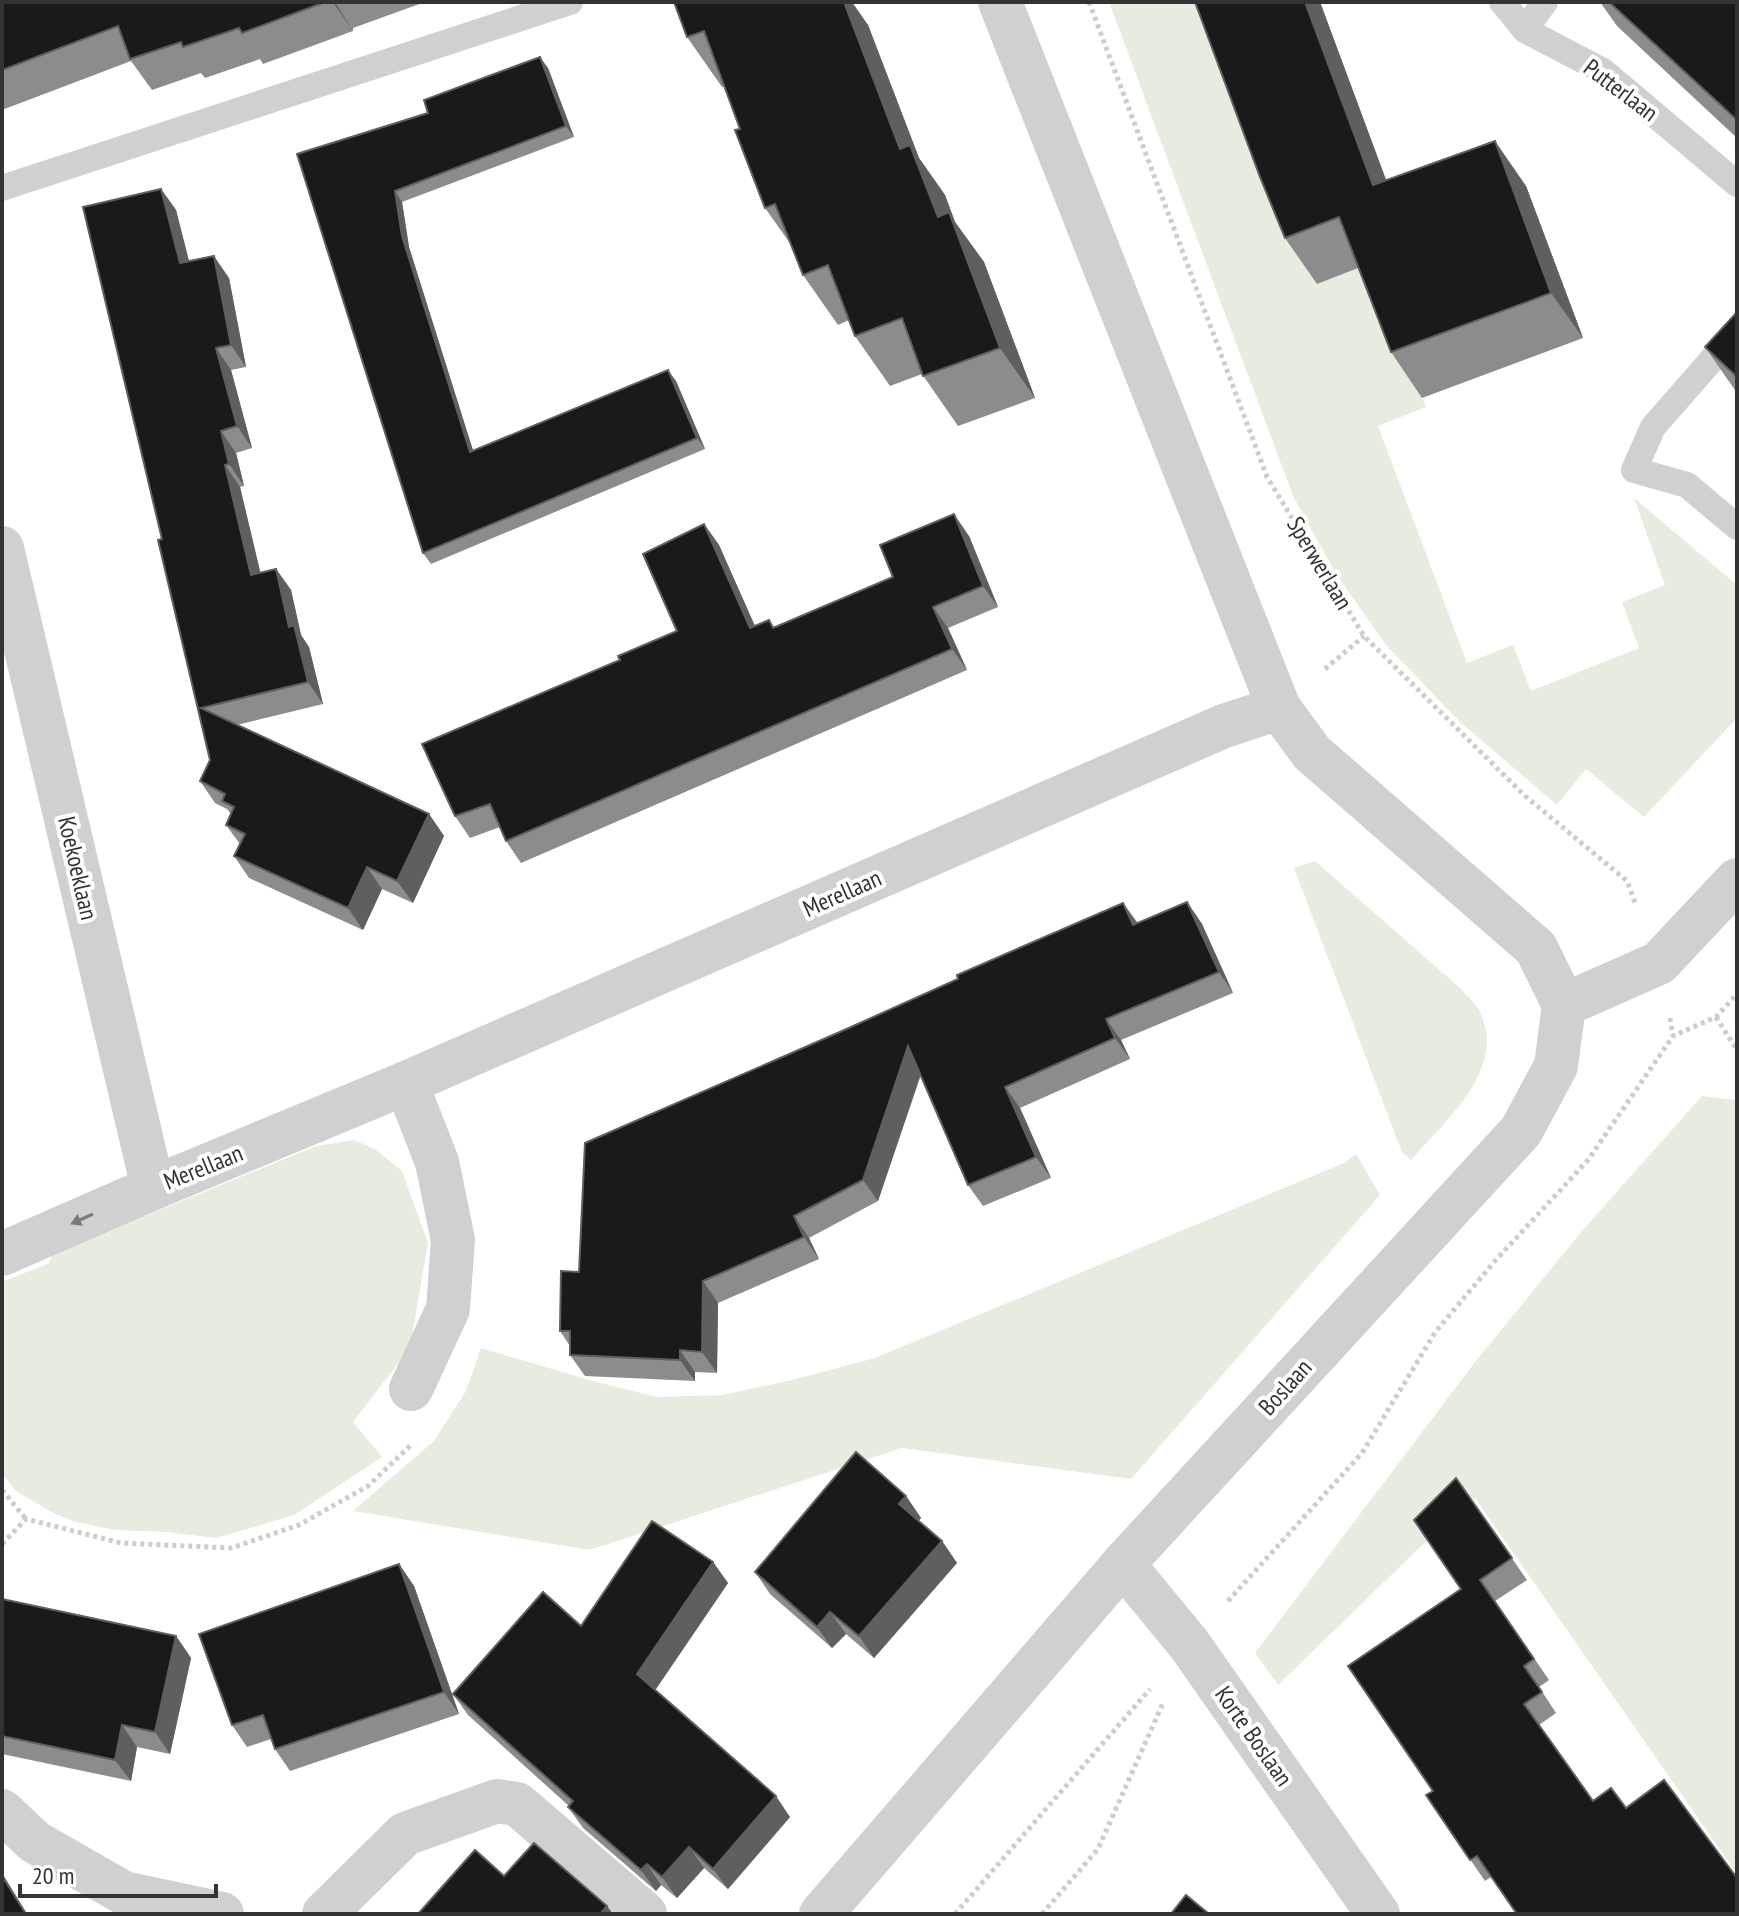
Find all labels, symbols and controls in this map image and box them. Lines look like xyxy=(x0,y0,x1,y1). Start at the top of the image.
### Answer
street label: Putterlaan xyxy=(1578,52,1664,128)
street label: Sperwerlaan xyxy=(1280,511,1360,615)
street label: Koekoeklaan xyxy=(51,813,105,923)
street label: Merellaan xyxy=(798,862,886,924)
street label: Merellaan xyxy=(159,1137,247,1197)
one-way arrow xyxy=(70,1212,94,1226)
street label: Boslaan xyxy=(1252,1352,1318,1422)
street label: Korte Boslaan xyxy=(1208,1680,1300,1792)
scale bar xyxy=(20,1848,216,1898)
text: 20 m xyxy=(32,1860,74,1891)

